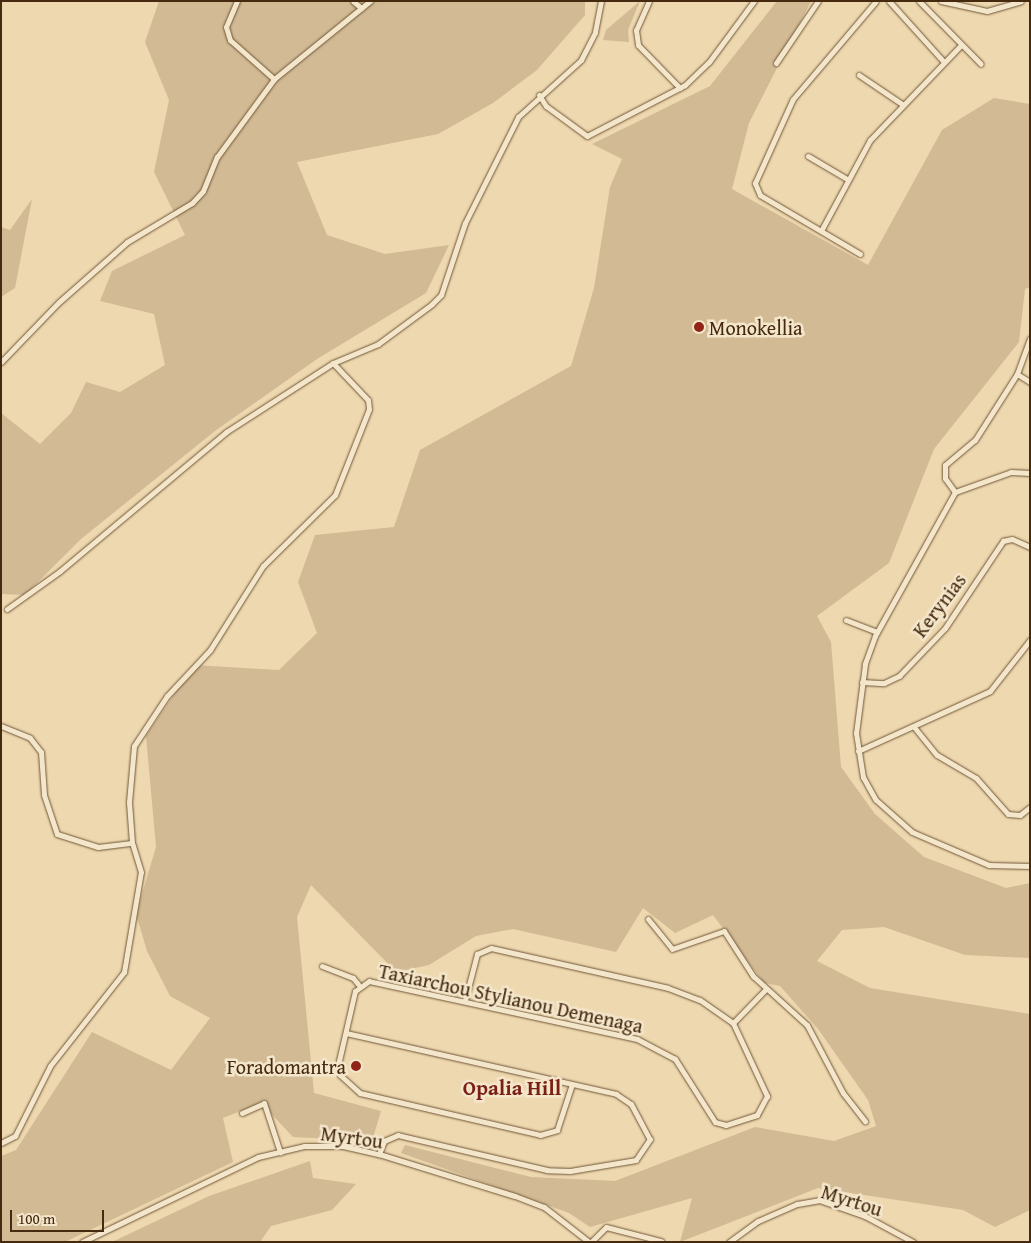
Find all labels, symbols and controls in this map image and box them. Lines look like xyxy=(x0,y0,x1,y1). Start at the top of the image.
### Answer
place label: Monokellia xyxy=(709,315,802,339)
marker: Monokellia xyxy=(693,321,705,333)
street label: Kerynias xyxy=(907,568,971,642)
street label: Taxiarchou Stylianou Demenaga xyxy=(377,958,645,1038)
place label: Foradomantra xyxy=(227,1054,346,1078)
marker: Foradomantra xyxy=(350,1060,362,1072)
district label: Opalia Hill xyxy=(463,1075,561,1101)
street label: Myrtou xyxy=(319,1121,385,1153)
street label: Myrtou xyxy=(818,1179,886,1221)
scale bar xyxy=(12,1200,106,1232)
text: 100 m xyxy=(18,1208,55,1229)

